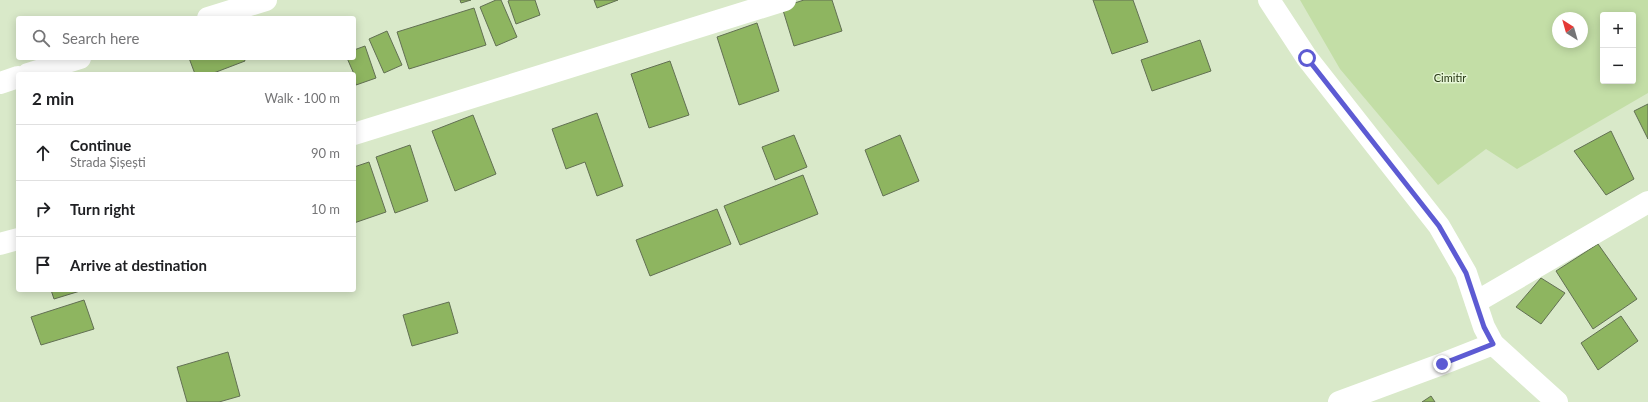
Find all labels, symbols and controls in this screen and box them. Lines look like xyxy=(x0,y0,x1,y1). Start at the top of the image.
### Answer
north arrow xyxy=(1552,12,1588,48)
map controls xyxy=(1600,12,1636,84)
button: + xyxy=(1600,12,1636,48)
search box xyxy=(16,16,356,60)
icon: search xyxy=(30,27,52,49)
text: Search here xyxy=(62,29,139,47)
button: − xyxy=(1600,48,1636,84)
route start xyxy=(1298,49,1316,67)
park label: Cimitir xyxy=(1434,71,1466,84)
text: 2 min xyxy=(32,88,74,109)
text: Walk · 100 m xyxy=(264,90,340,106)
text: Continue xyxy=(70,136,131,154)
icon: ahead xyxy=(32,142,54,164)
text: 90 m xyxy=(311,145,340,161)
text: Strada Șișești xyxy=(70,154,146,170)
icon: right xyxy=(32,198,54,220)
text: Turn right xyxy=(70,200,135,218)
text: 10 m xyxy=(311,201,340,217)
icon: arrive xyxy=(32,254,54,276)
text: Arrive at destination xyxy=(70,256,207,274)
route end xyxy=(1433,355,1451,373)

